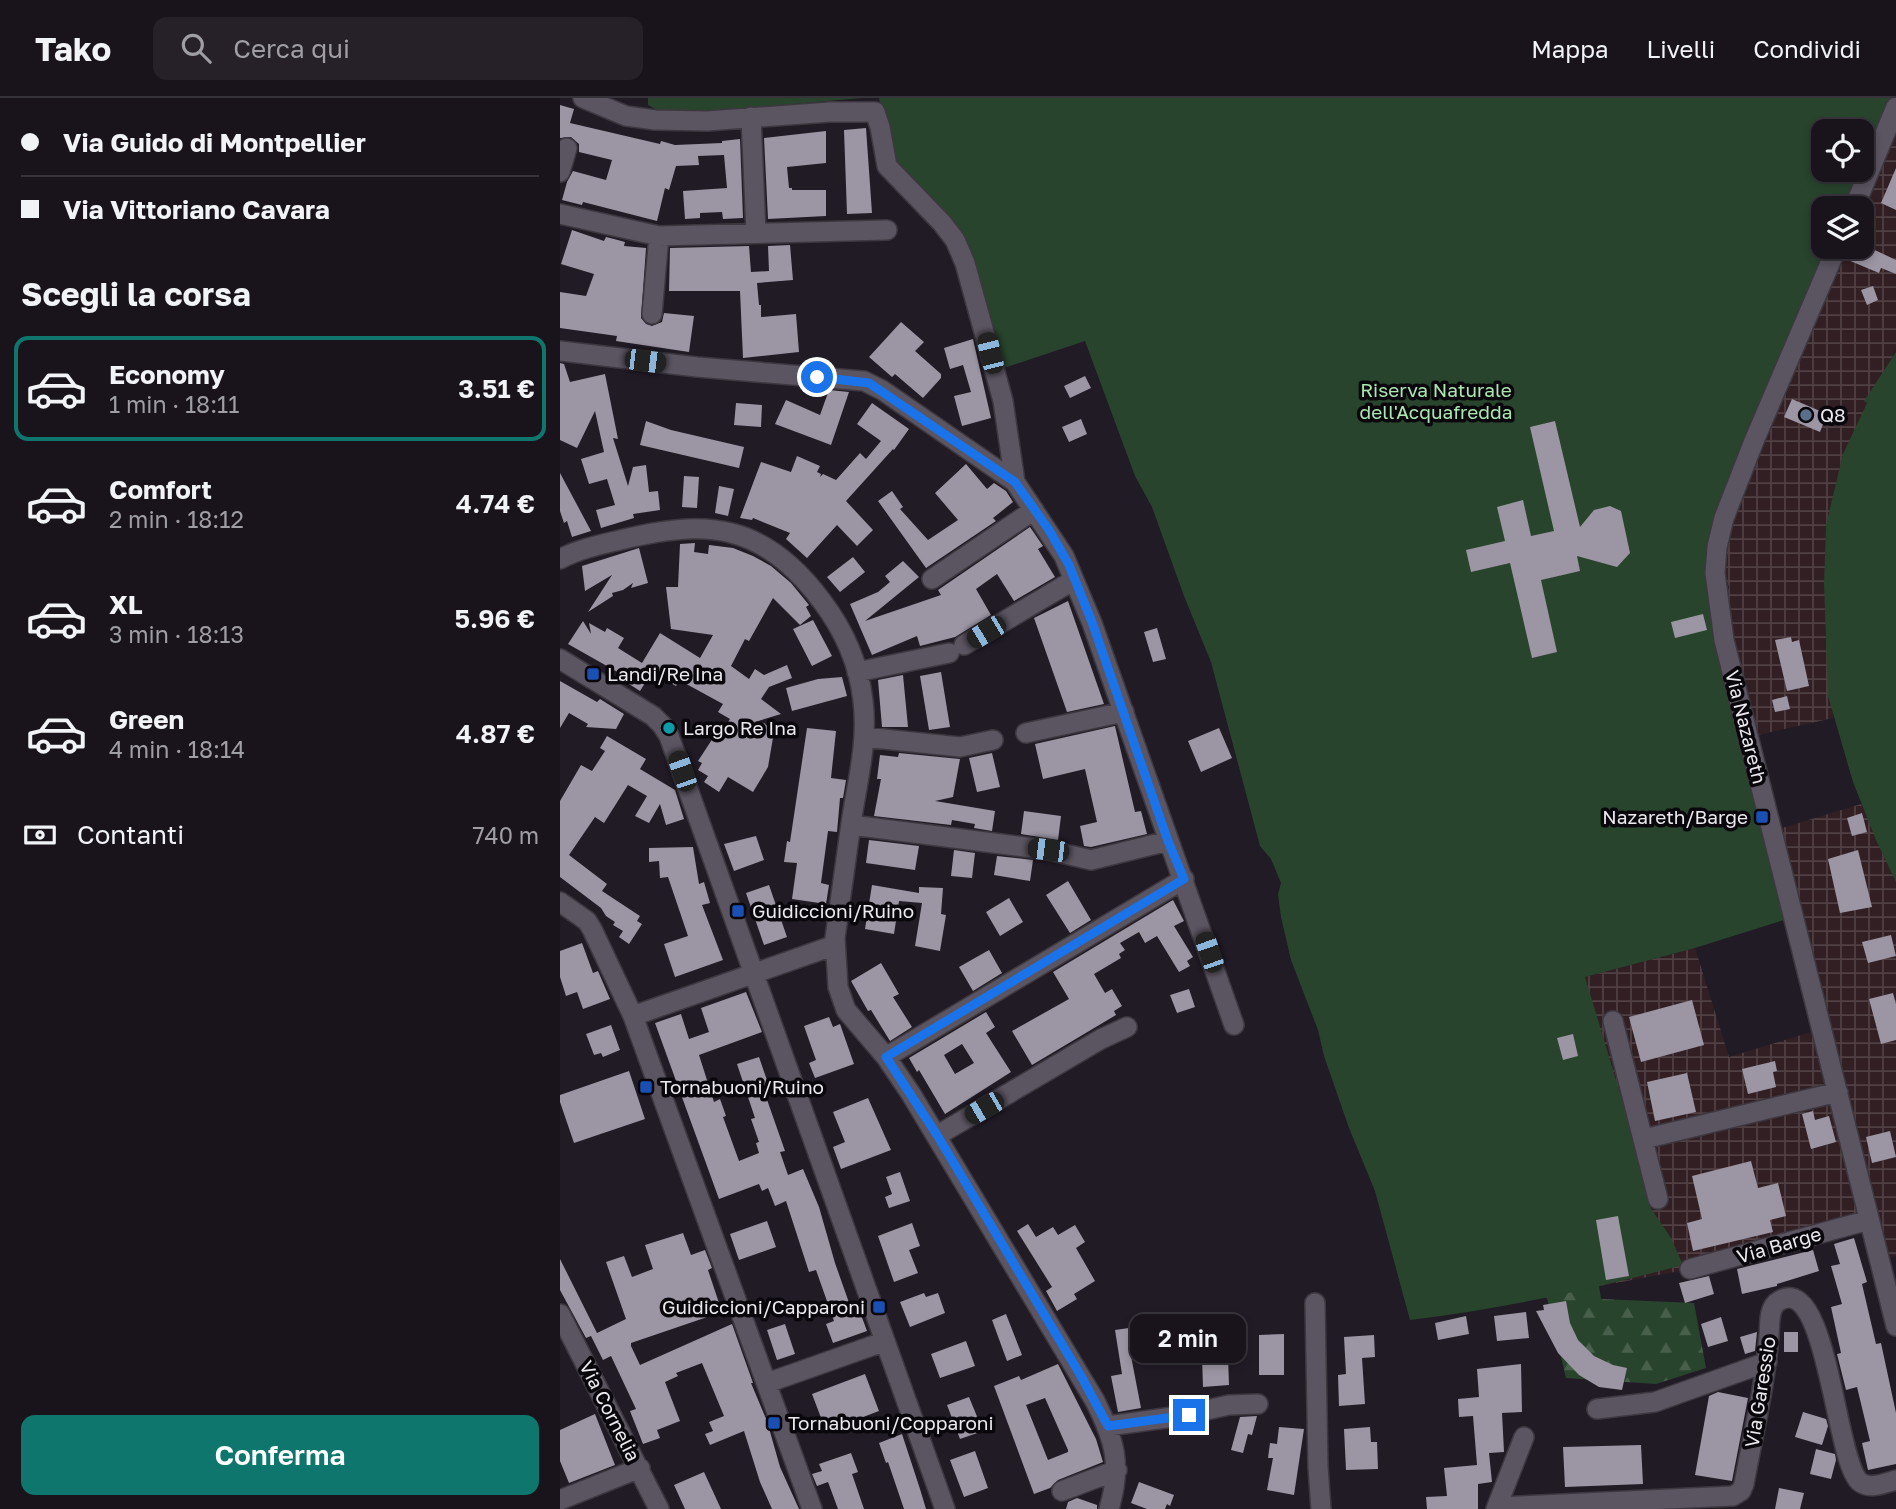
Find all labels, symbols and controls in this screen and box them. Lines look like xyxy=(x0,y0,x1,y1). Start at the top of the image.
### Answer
search box xyxy=(153,17,643,80)
text: Tako xyxy=(35,29,111,68)
icon: search xyxy=(177,29,215,67)
text: Cerca qui xyxy=(233,33,350,64)
text: Mappa xyxy=(1531,34,1608,63)
text: Livelli xyxy=(1646,34,1715,63)
text: Condividi xyxy=(1753,34,1861,63)
map controls xyxy=(1811,119,1874,259)
button: locate xyxy=(1811,119,1874,182)
text: Via Guido di Montpellier xyxy=(63,127,366,158)
text: Via Vittoriano Cavara xyxy=(63,194,330,225)
button: layers xyxy=(1811,196,1874,259)
text: Scegli la corsa xyxy=(21,275,251,313)
car xyxy=(975,330,1006,376)
car xyxy=(623,348,668,374)
icon: car xyxy=(25,357,88,420)
text: Economy xyxy=(109,359,225,390)
route start xyxy=(801,361,833,393)
text: 3.51 € xyxy=(458,373,535,404)
park label: Riserva Naturale dell'Acquafredda xyxy=(1360,378,1512,423)
text: 1 min · 18:11 xyxy=(109,390,239,418)
place label: Q8 xyxy=(1820,403,1846,426)
marker: Q8 xyxy=(1798,407,1814,423)
icon: car xyxy=(25,472,88,535)
text: Comfort xyxy=(109,474,212,505)
text: 4.74 € xyxy=(456,488,535,519)
text: 2 min · 18:12 xyxy=(109,505,244,533)
icon: car xyxy=(25,587,88,650)
text: XL xyxy=(109,589,143,620)
text: 5.96 € xyxy=(455,603,535,634)
car xyxy=(963,612,1010,652)
text: 3 min · 18:13 xyxy=(109,620,244,648)
place label: Landi/Re Ina xyxy=(607,662,723,685)
marker: Landi/Re Ina xyxy=(585,666,601,682)
street label: Via Nazareth xyxy=(1721,668,1772,786)
icon: car xyxy=(25,702,88,765)
text: Green xyxy=(109,704,184,735)
place label: Largo Re Ina xyxy=(683,716,797,739)
text: 4.87 € xyxy=(456,718,535,749)
marker: Largo Re Ina xyxy=(661,720,677,736)
text: 4 min · 18:14 xyxy=(109,735,245,763)
car xyxy=(666,748,699,794)
place label: Nazareth/Barge xyxy=(1602,805,1748,828)
marker: Nazareth/Barge xyxy=(1754,809,1770,825)
icon: cash xyxy=(21,816,59,854)
text: Contanti xyxy=(77,819,184,850)
text: 740 m xyxy=(472,821,539,849)
car xyxy=(1026,837,1071,863)
place label: Guidiccioni/Ruino xyxy=(752,899,914,922)
marker: Guidiccioni/Ruino xyxy=(730,903,746,919)
car xyxy=(1193,929,1226,975)
place label: Tornabuoni/Ruino xyxy=(660,1075,824,1098)
marker: Tornabuoni/Ruino xyxy=(638,1079,654,1095)
car xyxy=(961,1088,1008,1128)
street label: Via Barge xyxy=(1734,1222,1824,1268)
place label: Guidiccioni/Capparoni xyxy=(662,1295,865,1318)
marker: Guidiccioni/Capparoni xyxy=(871,1299,887,1315)
callout: 2 min xyxy=(1131,1314,1247,1362)
text: 2 min xyxy=(1158,1324,1218,1352)
street label: Via Garessio xyxy=(1739,1335,1780,1449)
street label: Via Cornelia xyxy=(575,1357,646,1465)
route end xyxy=(1173,1399,1205,1431)
place label: Tornabuoni/Copparoni xyxy=(788,1411,994,1434)
button: Conferma xyxy=(21,1415,539,1495)
marker: Tornabuoni/Copparoni xyxy=(766,1415,782,1431)

